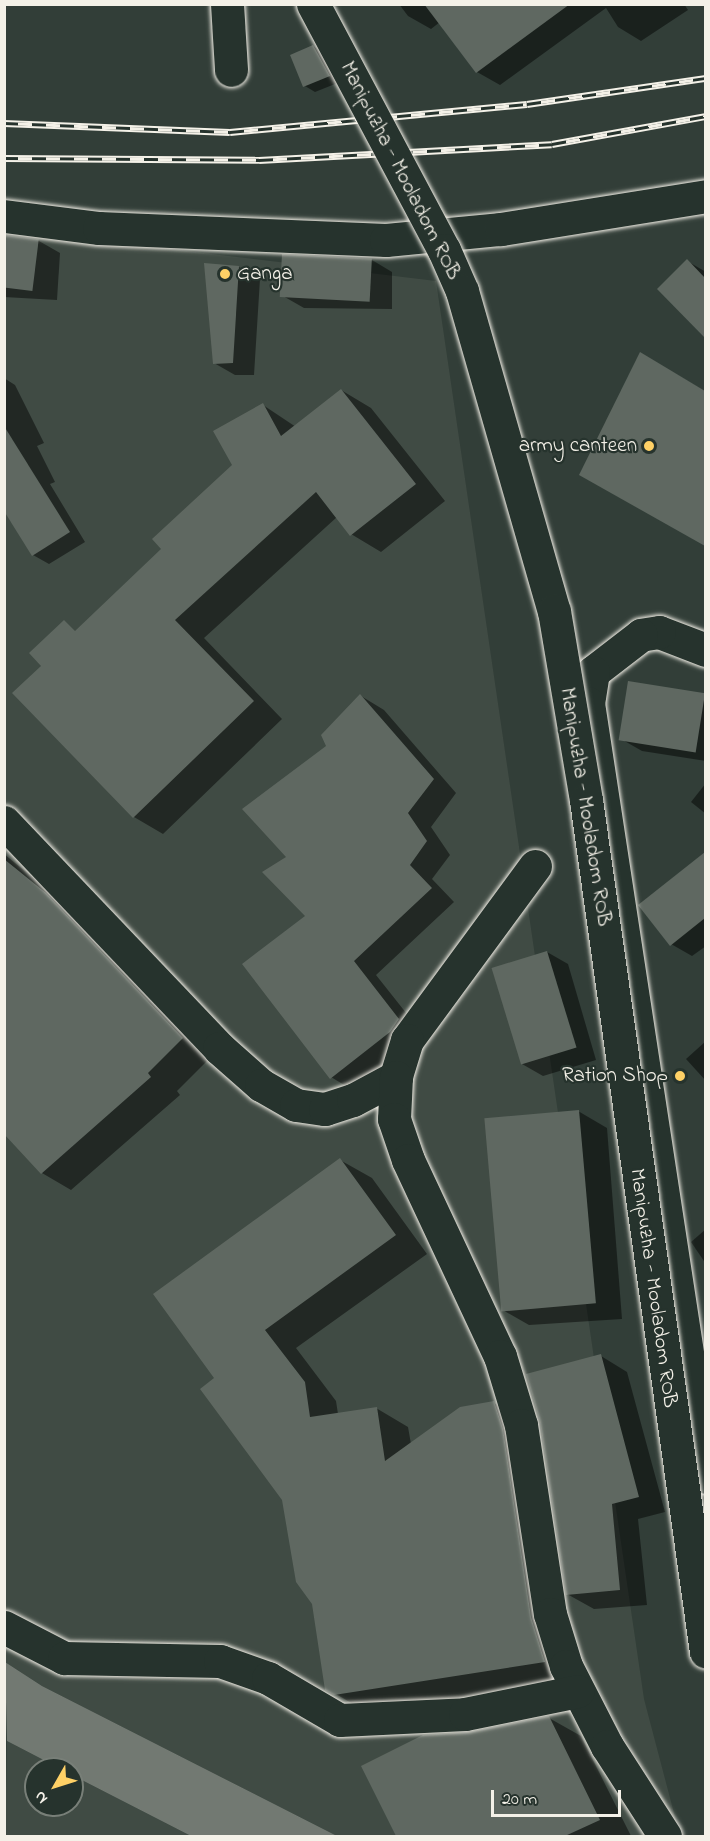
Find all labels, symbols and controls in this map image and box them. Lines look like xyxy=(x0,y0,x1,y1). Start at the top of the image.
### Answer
street label: Manipuzha - Mooladom ROB xyxy=(334,58,466,284)
place label: Ganga xyxy=(237,261,293,287)
marker: Ganga xyxy=(218,267,232,281)
place label: army canteen xyxy=(519,433,637,459)
marker: army canteen xyxy=(642,439,656,453)
street label: Manipuzha - Mooladom ROB xyxy=(554,686,616,928)
place label: Ration Shop xyxy=(562,1063,668,1089)
marker: Ration Shop xyxy=(673,1069,687,1083)
street label: Manipuzha - Mooladom ROB xyxy=(624,1167,682,1409)
north arrow xyxy=(24,1757,84,1817)
scale bar xyxy=(494,1778,624,1816)
text: N xyxy=(29,1785,54,1809)
text: 20 m xyxy=(502,1787,537,1813)

